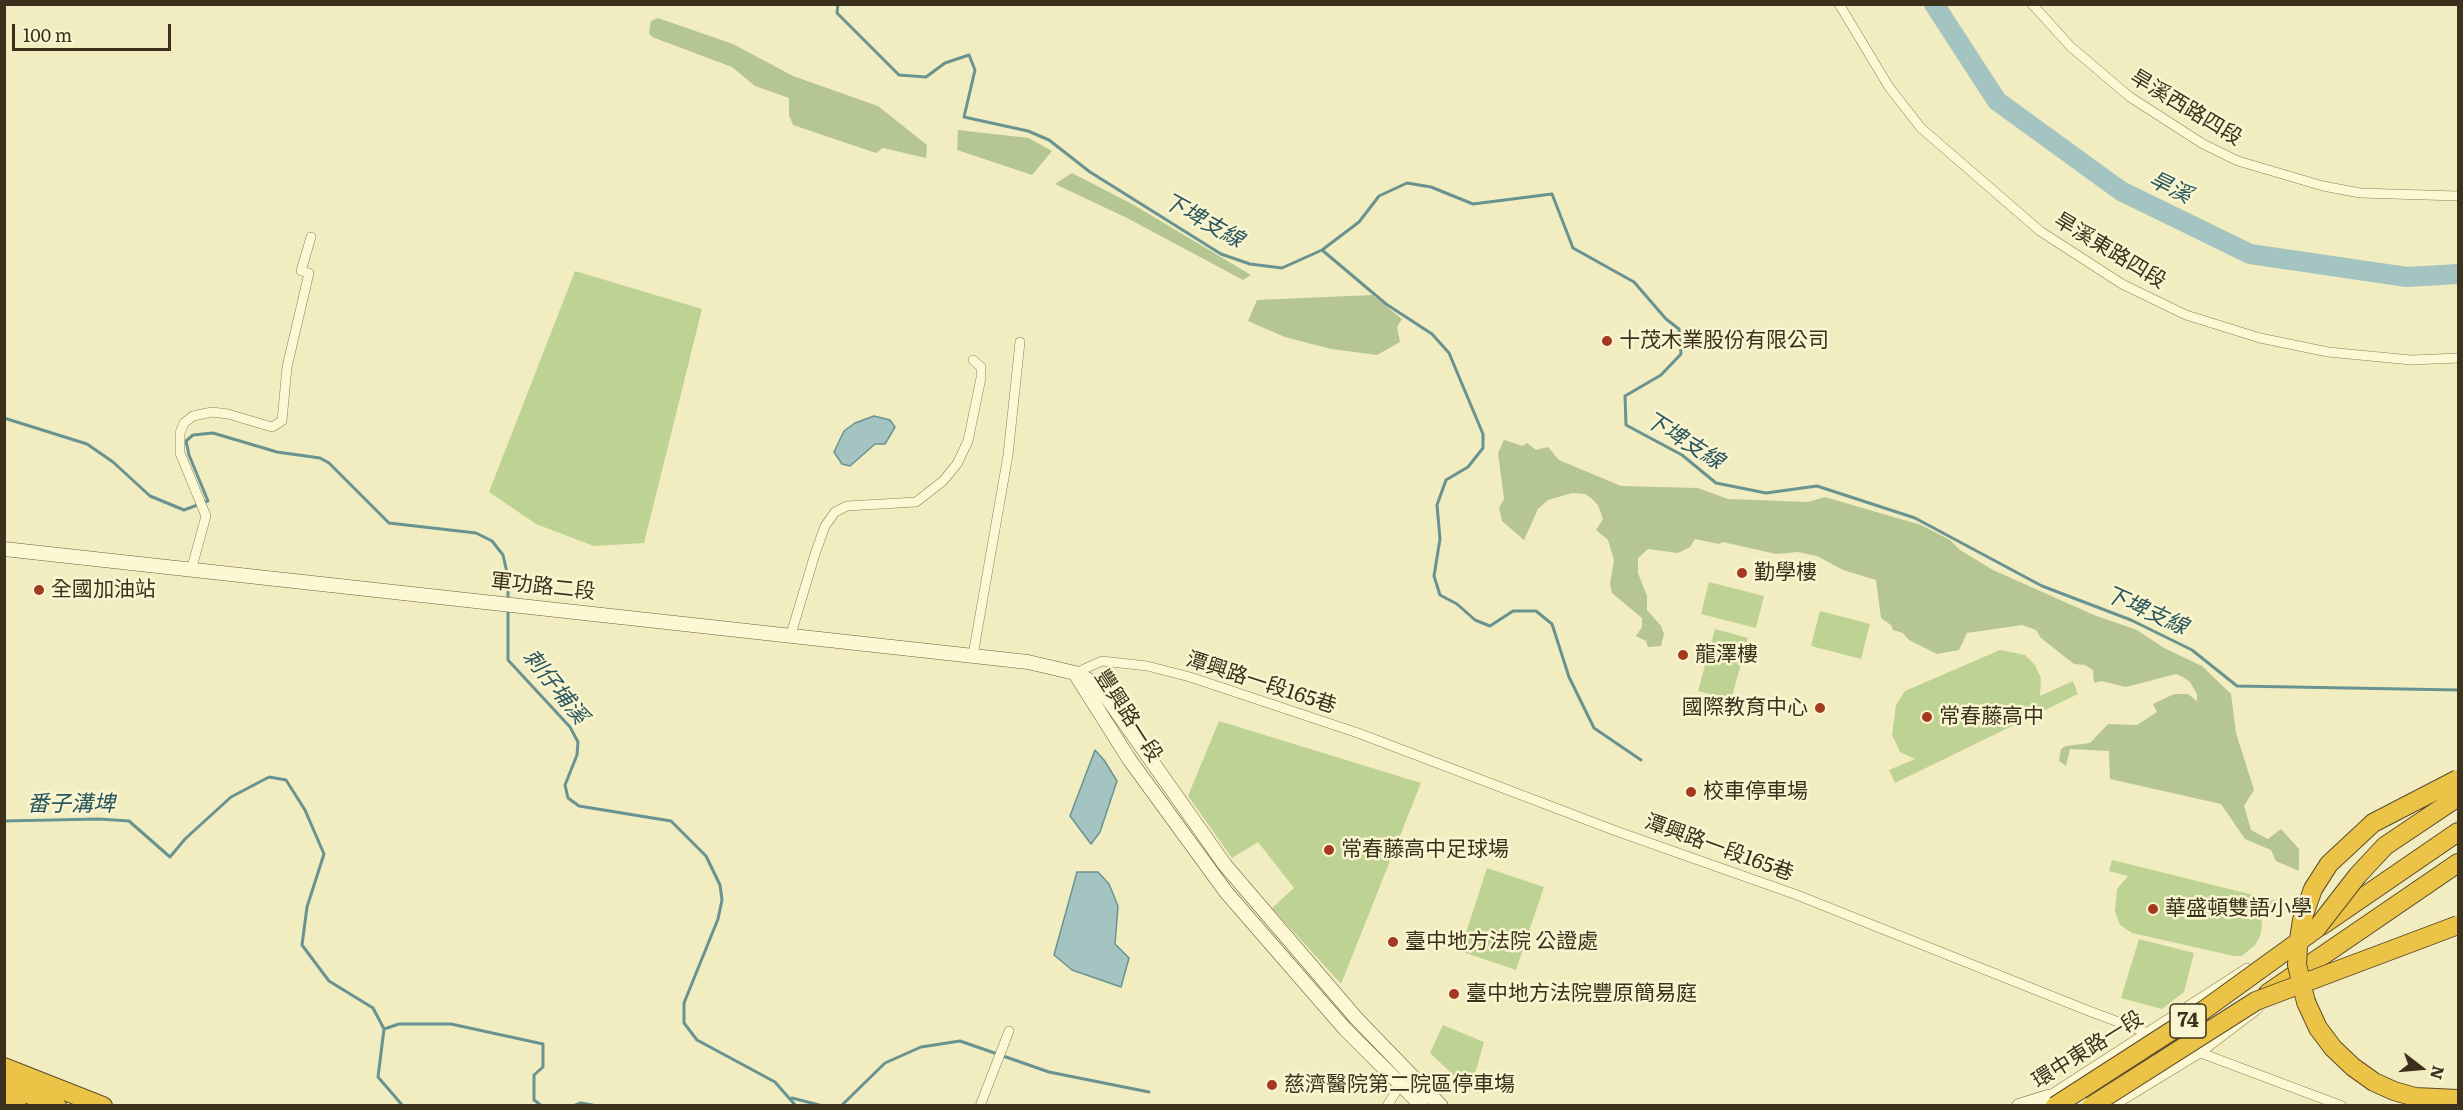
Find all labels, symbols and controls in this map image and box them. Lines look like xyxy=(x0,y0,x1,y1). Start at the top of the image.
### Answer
scale bar xyxy=(15,12,174,50)
text: 100 m xyxy=(23,21,72,48)
street label: 旱溪西路四段 xyxy=(2126,65,2246,151)
water label: 旱溪 xyxy=(2144,166,2196,210)
water label: 下埤支線 xyxy=(1158,188,1248,254)
street label: 旱溪東路四段 xyxy=(2050,208,2170,294)
place label: 十茂木業股份有限公司 xyxy=(1619,328,1829,354)
marker: 十茂木業股份有限公司 xyxy=(1600,334,1614,348)
water label: 下埤支線 xyxy=(1640,406,1728,476)
place label: 勤學樓 xyxy=(1754,560,1817,586)
marker: 勤學樓 xyxy=(1735,566,1749,580)
street label: 軍功路二段 xyxy=(489,569,597,605)
place label: 全國加油站 xyxy=(51,577,156,603)
water label: 下埤支線 xyxy=(2100,581,2192,641)
marker: 全國加油站 xyxy=(32,583,46,597)
place label: 龍澤樓 xyxy=(1695,642,1758,668)
water label: 刺仔埔溪 xyxy=(517,644,593,730)
street label: 潭興路一段165巷 xyxy=(1183,647,1339,719)
marker: 龍澤樓 xyxy=(1676,648,1690,662)
street label: 豐興路一段 xyxy=(1089,665,1167,767)
place label: 國際教育中心 xyxy=(1682,695,1808,721)
marker: 國際教育中心 xyxy=(1813,701,1827,715)
place label: 常春藤高中 xyxy=(1939,704,2044,730)
marker: 常春藤高中 xyxy=(1920,710,1934,724)
place label: 校車停車場 xyxy=(1703,779,1808,805)
marker: 校車停車場 xyxy=(1684,785,1698,799)
water label: 番子溝埤 xyxy=(27,792,115,818)
street label: 潭興路一段165巷 xyxy=(1641,809,1797,887)
place label: 常春藤高中足球場 xyxy=(1341,837,1509,863)
marker: 常春藤高中足球場 xyxy=(1322,843,1336,857)
place label: 華盛頓雙語小學 xyxy=(2165,896,2312,922)
marker: 華盛頓雙語小學 xyxy=(2146,902,2160,916)
place label: 臺中地方法院 公證處 xyxy=(1405,929,1598,955)
marker: 臺中地方法院 公證處 xyxy=(1386,935,1400,949)
place label: 臺中地方法院豐原簡易庭 xyxy=(1466,981,1697,1007)
marker: 臺中地方法院豐原簡易庭 xyxy=(1447,987,1461,1001)
road number: 74 xyxy=(2170,1004,2206,1038)
street label: 環中東路一段 xyxy=(2028,1006,2148,1094)
north arrow xyxy=(2391,1038,2451,1098)
text: N xyxy=(2425,1063,2452,1083)
place label: 慈濟醫院第二院區停車塲 xyxy=(1284,1072,1515,1098)
marker: 慈濟醫院第二院區停車塲 xyxy=(1265,1078,1279,1092)

